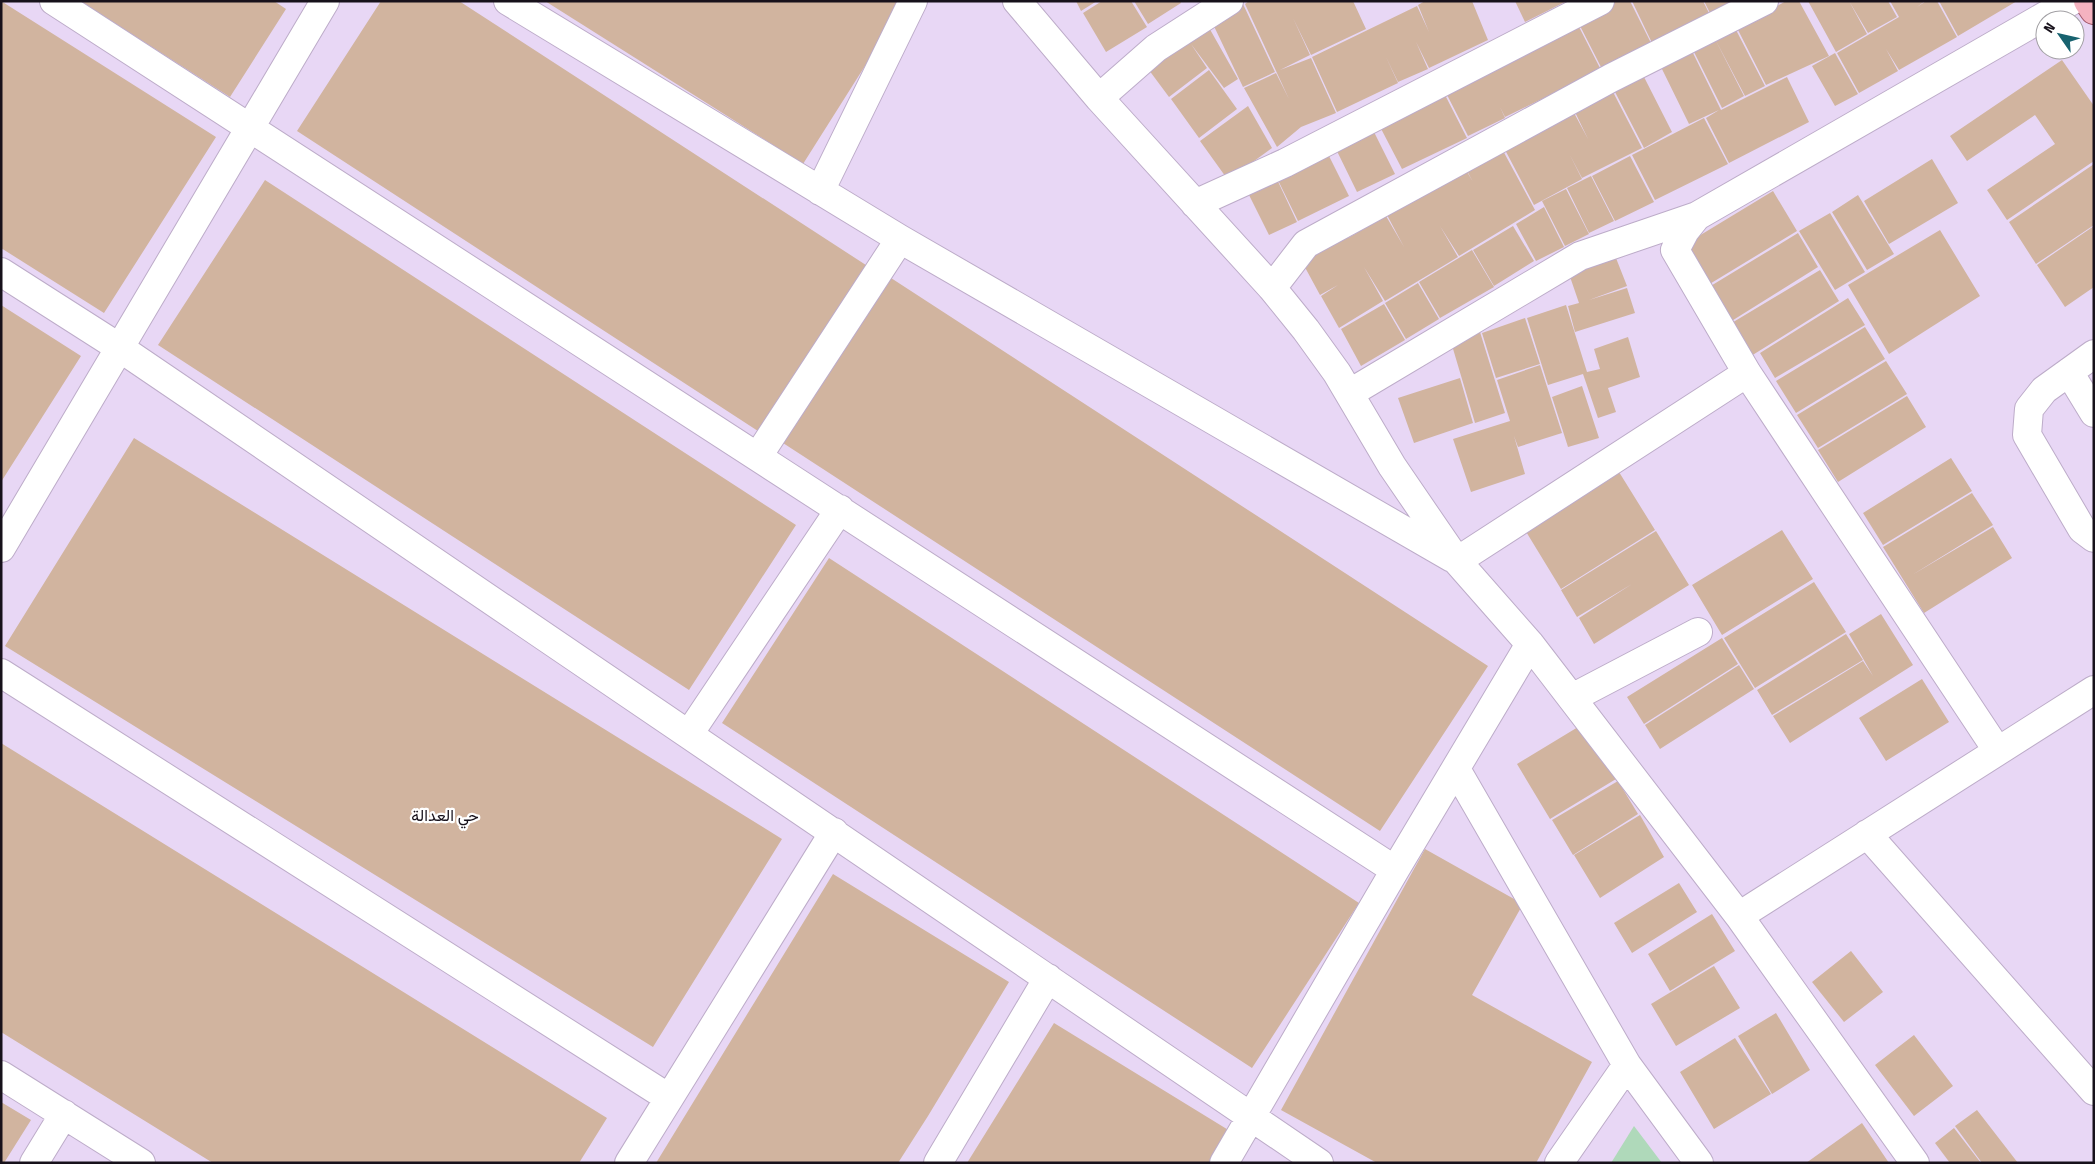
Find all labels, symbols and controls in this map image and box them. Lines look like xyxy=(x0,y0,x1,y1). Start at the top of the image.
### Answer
north arrow xyxy=(2035,10,2085,60)
text: N xyxy=(2040,20,2059,36)
district label: حي العدالة xyxy=(411,806,479,829)

